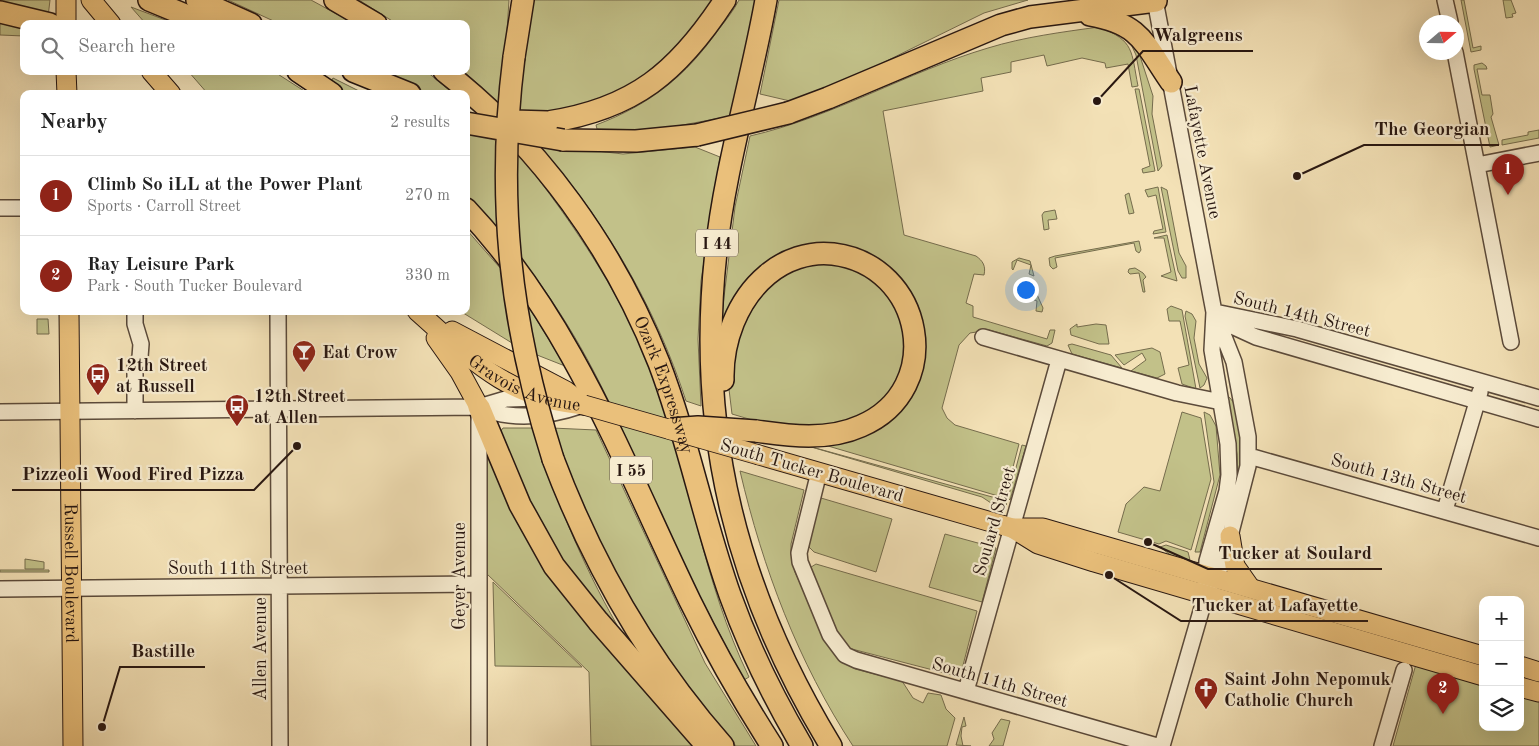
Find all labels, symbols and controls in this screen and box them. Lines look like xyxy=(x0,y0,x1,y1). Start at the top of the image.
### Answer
north arrow xyxy=(1419,15,1464,60)
callout: Walgreens xyxy=(1143,17,1253,51)
search box xyxy=(20,20,470,75)
text: Walgreens xyxy=(1153,27,1243,46)
icon: search xyxy=(38,34,66,62)
text: Search here xyxy=(78,38,175,57)
street label: Lafayette Avenue xyxy=(1180,84,1224,220)
callout: The Georgian xyxy=(1364,111,1499,145)
text: Nearby xyxy=(40,112,108,133)
text: 2 results xyxy=(390,115,450,131)
text: The Georgian xyxy=(1374,121,1490,140)
pin: 1 xyxy=(1492,154,1524,195)
text: Climb So iLL at the Power Plant xyxy=(87,176,363,195)
text: 1 xyxy=(51,188,61,204)
text: 270 m xyxy=(405,188,450,204)
text: Sports · Carroll Street xyxy=(87,199,241,215)
road number: I 44 xyxy=(696,230,738,256)
text: Ray Leisure Park xyxy=(87,256,235,275)
text: 2 xyxy=(51,268,61,284)
text: 330 m xyxy=(405,268,450,284)
your location xyxy=(1013,277,1039,303)
text: Park · South Tucker Boulevard xyxy=(87,279,302,295)
street label: South 14th Street xyxy=(1231,289,1372,341)
street label: Ozark Expressway xyxy=(630,313,696,456)
bar icon: Eat Crow xyxy=(291,339,317,373)
place label: Eat Crow xyxy=(322,344,398,362)
street label: Gravois Avenue xyxy=(465,352,581,415)
place label: 12th Street at Russell xyxy=(116,357,208,396)
bus stop icon: 12th Street at Russell xyxy=(85,362,111,396)
place label: 12th Street at Allen xyxy=(254,388,346,427)
bus stop icon: 12th Street at Allen xyxy=(224,393,250,427)
street label: South Tucker Boulevard xyxy=(718,436,905,506)
street label: South 13th Street xyxy=(1329,451,1469,507)
callout: Pizzeoli Wood Fired Pizza xyxy=(12,456,254,490)
road number: I 55 xyxy=(610,456,652,484)
street label: Soulard Street xyxy=(971,464,1019,578)
text: Pizzeoli Wood Fired Pizza xyxy=(22,466,244,485)
street label: Russell Boulevard xyxy=(61,503,80,643)
street label: Geyer Avenue xyxy=(451,522,469,630)
callout: Tucker at Soulard xyxy=(1208,535,1382,569)
text: Tucker at Soulard xyxy=(1218,545,1372,564)
street label: South 11th Street xyxy=(168,560,308,578)
callout: Tucker at Lafayette xyxy=(1181,587,1368,621)
map controls xyxy=(1479,596,1524,731)
button: + xyxy=(1479,596,1524,641)
street label: Allen Avenue xyxy=(252,597,270,701)
text: Tucker at Lafayette xyxy=(1192,597,1359,616)
callout: Bastille xyxy=(120,633,205,667)
button: − xyxy=(1479,641,1524,686)
text: Bastille xyxy=(131,643,195,662)
street label: South 11th Street xyxy=(930,655,1070,711)
place label: Saint John Nepomuk Catholic Church xyxy=(1224,671,1391,710)
pin: 2 xyxy=(1427,673,1459,714)
church icon: Saint John Nepomuk Catholic Church xyxy=(1193,676,1219,710)
button: layers xyxy=(1479,686,1524,731)

